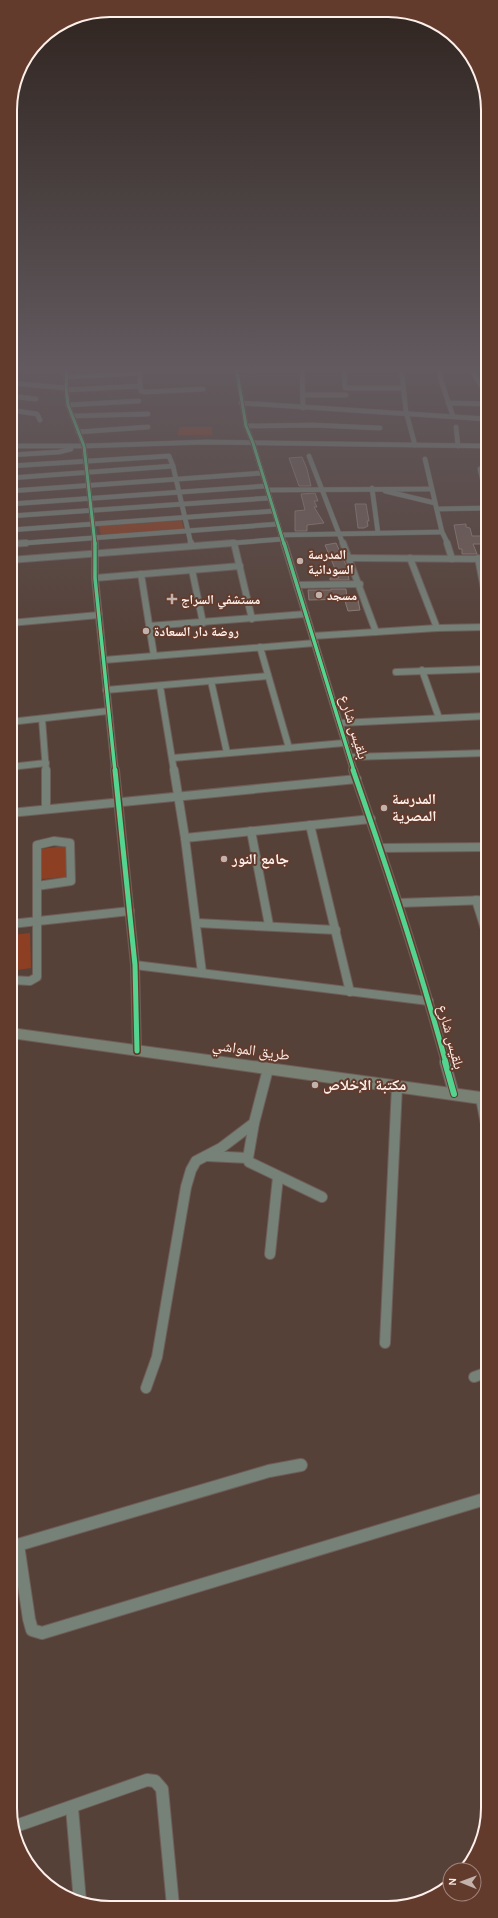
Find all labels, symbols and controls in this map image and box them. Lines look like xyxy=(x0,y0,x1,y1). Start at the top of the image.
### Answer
place label: المدرسة السودانية xyxy=(308,547,354,577)
marker: المدرسة السودانية xyxy=(295,556,305,566)
place label: مسجد xyxy=(327,588,357,603)
marker: مسجد xyxy=(314,590,324,600)
place label: مستشفي السراج xyxy=(181,592,260,610)
marker: مستشفي السراج xyxy=(166,593,178,605)
place label: روضة دار السعادة xyxy=(154,624,239,639)
marker: روضة دار السعادة xyxy=(141,626,151,636)
street label: بلقيس شارع xyxy=(335,693,372,762)
place label: المدرسة المصرية xyxy=(392,790,436,825)
marker: المدرسة المصرية xyxy=(379,803,389,813)
place label: جامع النور xyxy=(231,850,289,869)
marker: جامع النور xyxy=(219,854,229,864)
street label: بلقيس شارع xyxy=(433,1003,468,1072)
street label: طريق المواشي xyxy=(211,1036,291,1067)
place label: مكتبة الإخلاص xyxy=(323,1076,406,1094)
marker: مكتبة الإخلاص xyxy=(310,1080,320,1090)
north arrow xyxy=(442,1862,482,1902)
text: N xyxy=(446,1878,459,1886)

